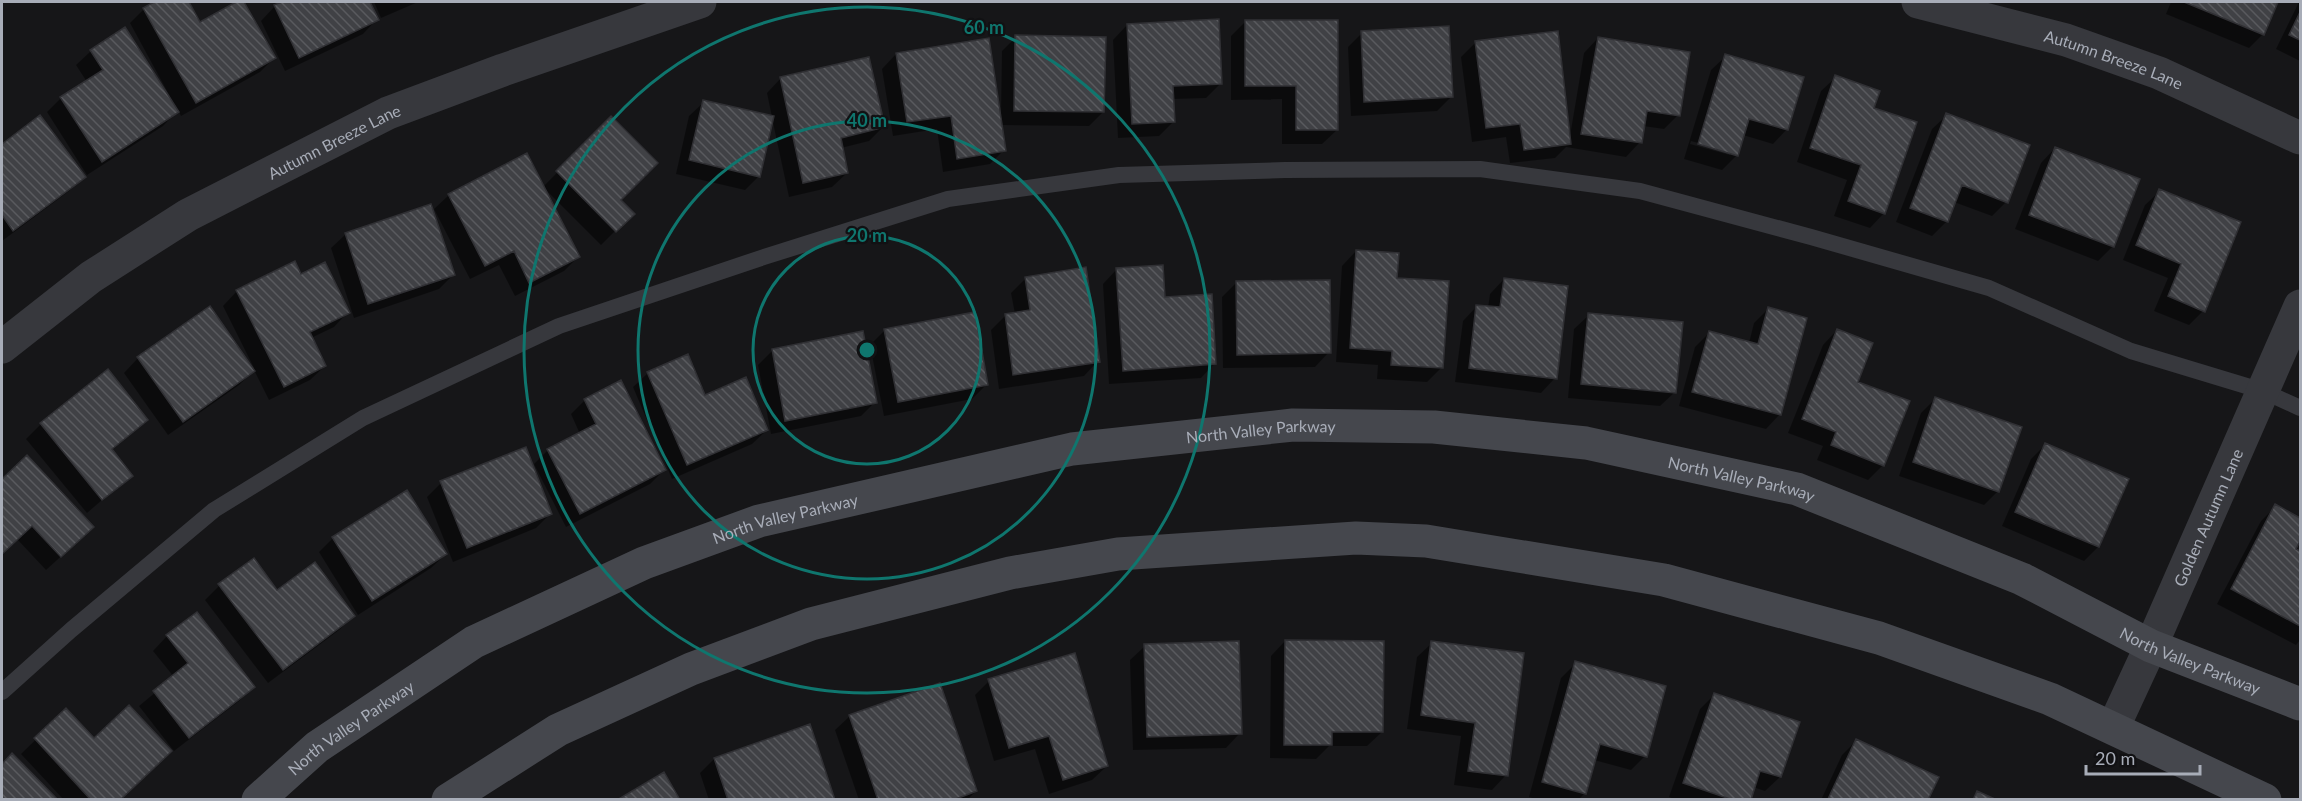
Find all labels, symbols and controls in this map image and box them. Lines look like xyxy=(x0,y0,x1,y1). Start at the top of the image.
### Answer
text: 60 m xyxy=(964,16,1004,38)
street label: Autumn Breeze Lane xyxy=(2042,25,2186,92)
street label: Autumn Breeze Lane xyxy=(264,100,403,182)
text: 40 m xyxy=(847,109,887,131)
text: 20 m xyxy=(847,224,887,246)
centre of rings xyxy=(857,340,877,360)
street label: North Valley Parkway xyxy=(1185,416,1336,446)
street label: Golden Autumn Lane xyxy=(2169,445,2246,589)
street label: North Valley Parkway xyxy=(1667,452,1819,505)
street label: North Valley Parkway xyxy=(710,489,860,547)
street label: North Valley Parkway xyxy=(2117,622,2264,698)
street label: North Valley Parkway xyxy=(284,675,418,778)
scale bar xyxy=(2086,738,2200,776)
text: 20 m xyxy=(2095,747,2135,769)

